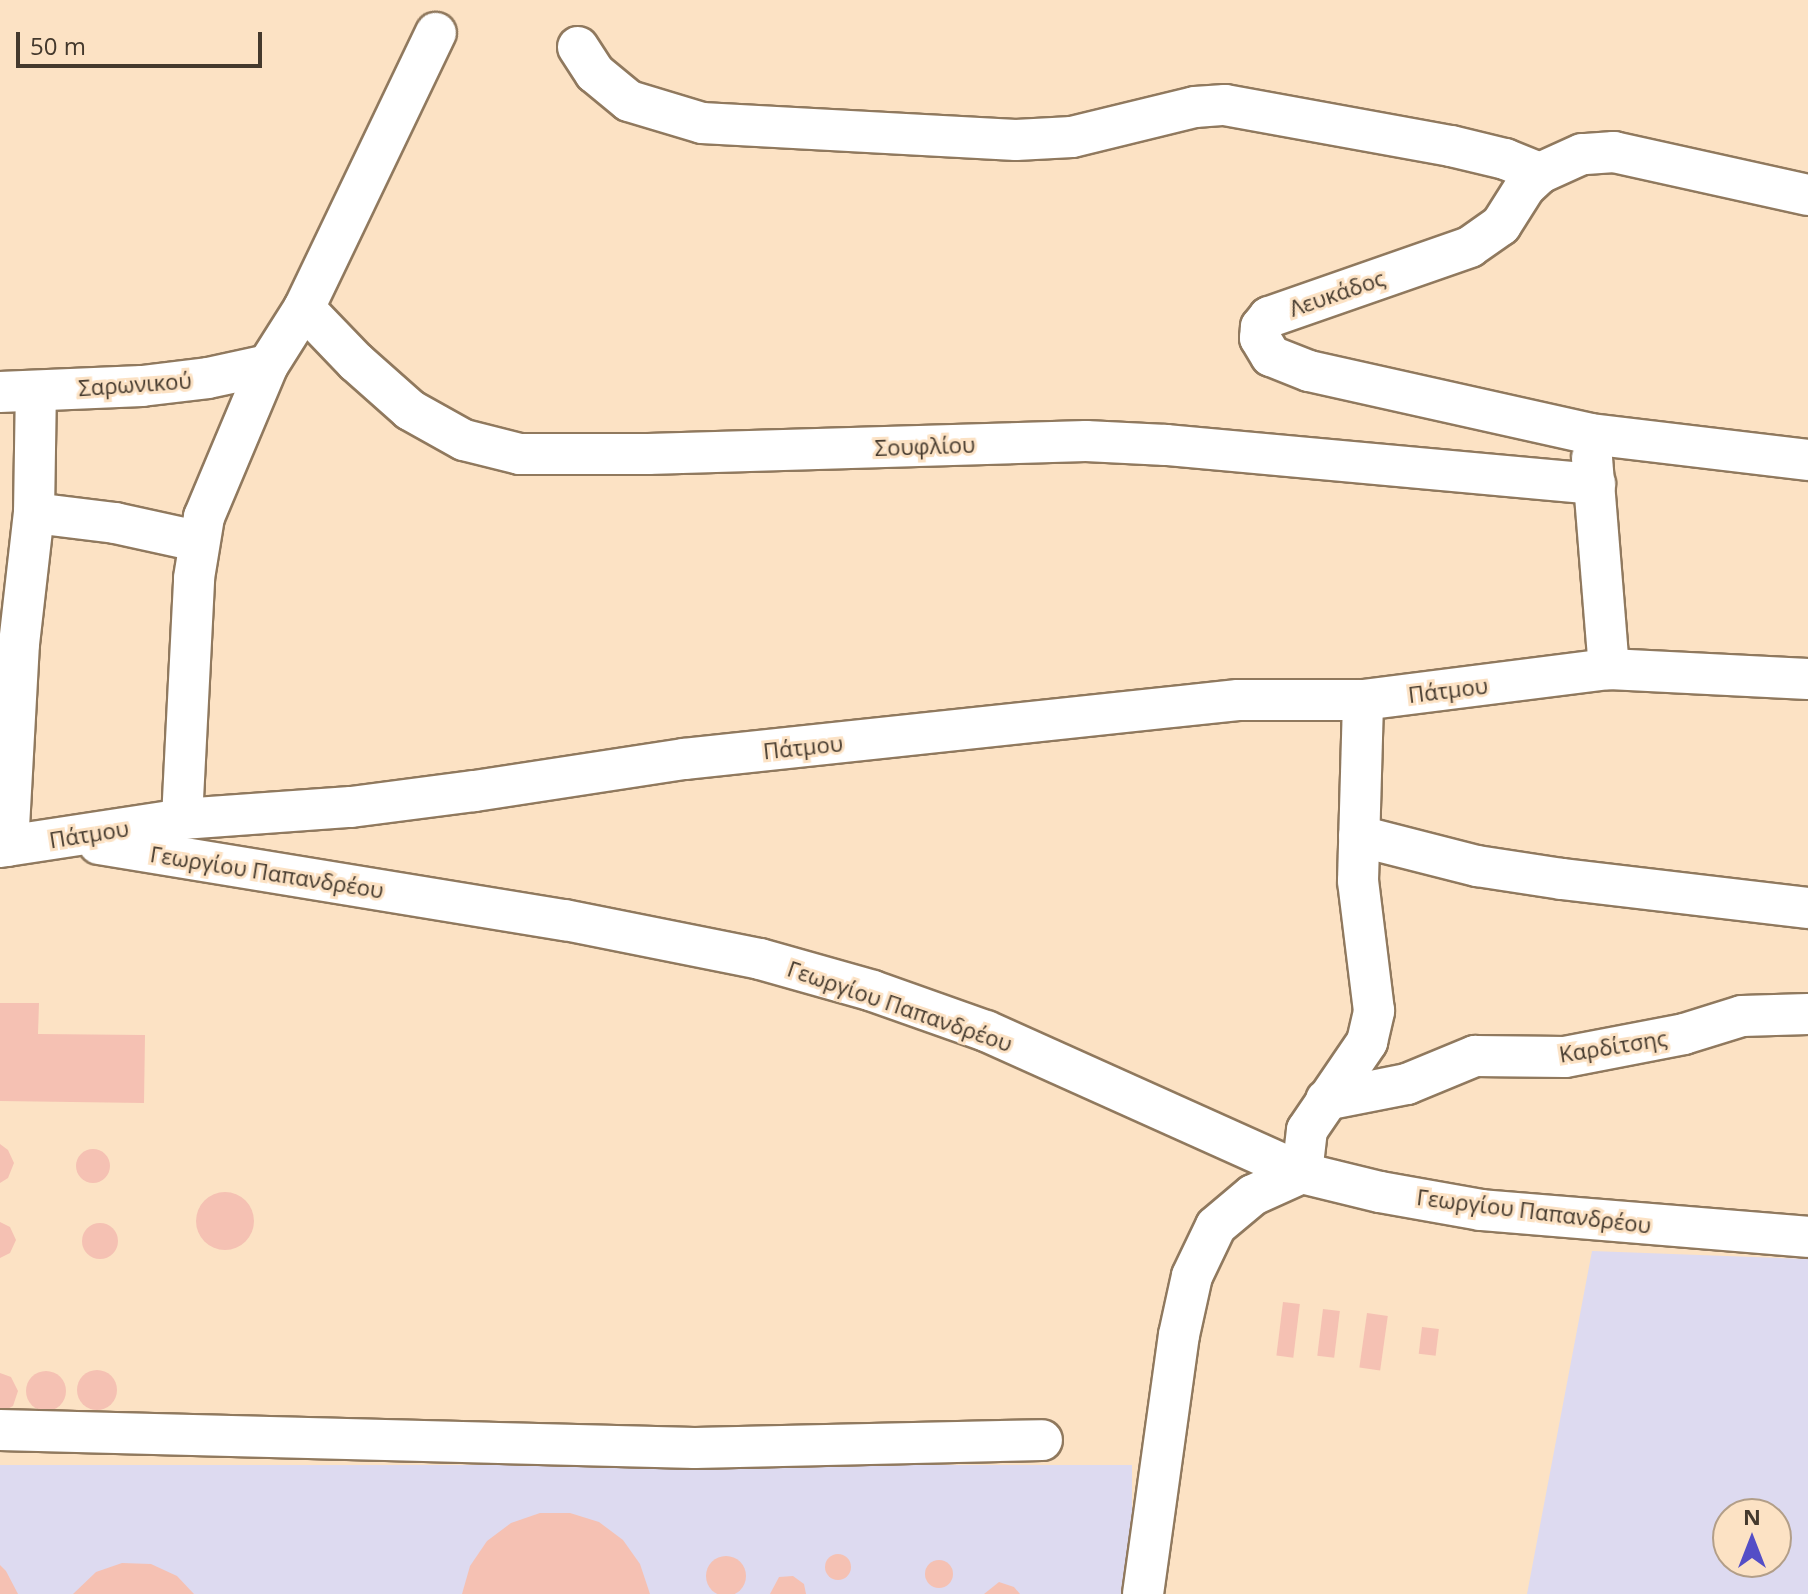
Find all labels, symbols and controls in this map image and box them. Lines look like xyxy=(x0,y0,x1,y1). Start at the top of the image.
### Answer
scale bar xyxy=(20,16,266,66)
text: 50 m xyxy=(30,29,86,62)
street label: Λευκάδος xyxy=(1286,264,1388,322)
street label: Σαρωνικού xyxy=(77,367,193,401)
street label: Σουφλίου xyxy=(874,431,976,461)
street label: Πάτμου xyxy=(1407,672,1489,708)
street label: Πάτμου xyxy=(762,730,844,764)
street label: Πάτμου xyxy=(47,815,131,853)
street label: Γεωργίου Παπανδρέου xyxy=(148,841,386,903)
street label: Γεωργίου Παπανδρέου xyxy=(784,955,1016,1057)
street label: Καρδίτσης xyxy=(1557,1024,1669,1068)
street label: Γεωργίου Παπανδρέου xyxy=(1415,1184,1653,1238)
north arrow xyxy=(1712,1498,1792,1578)
text: N xyxy=(1743,1501,1761,1531)

